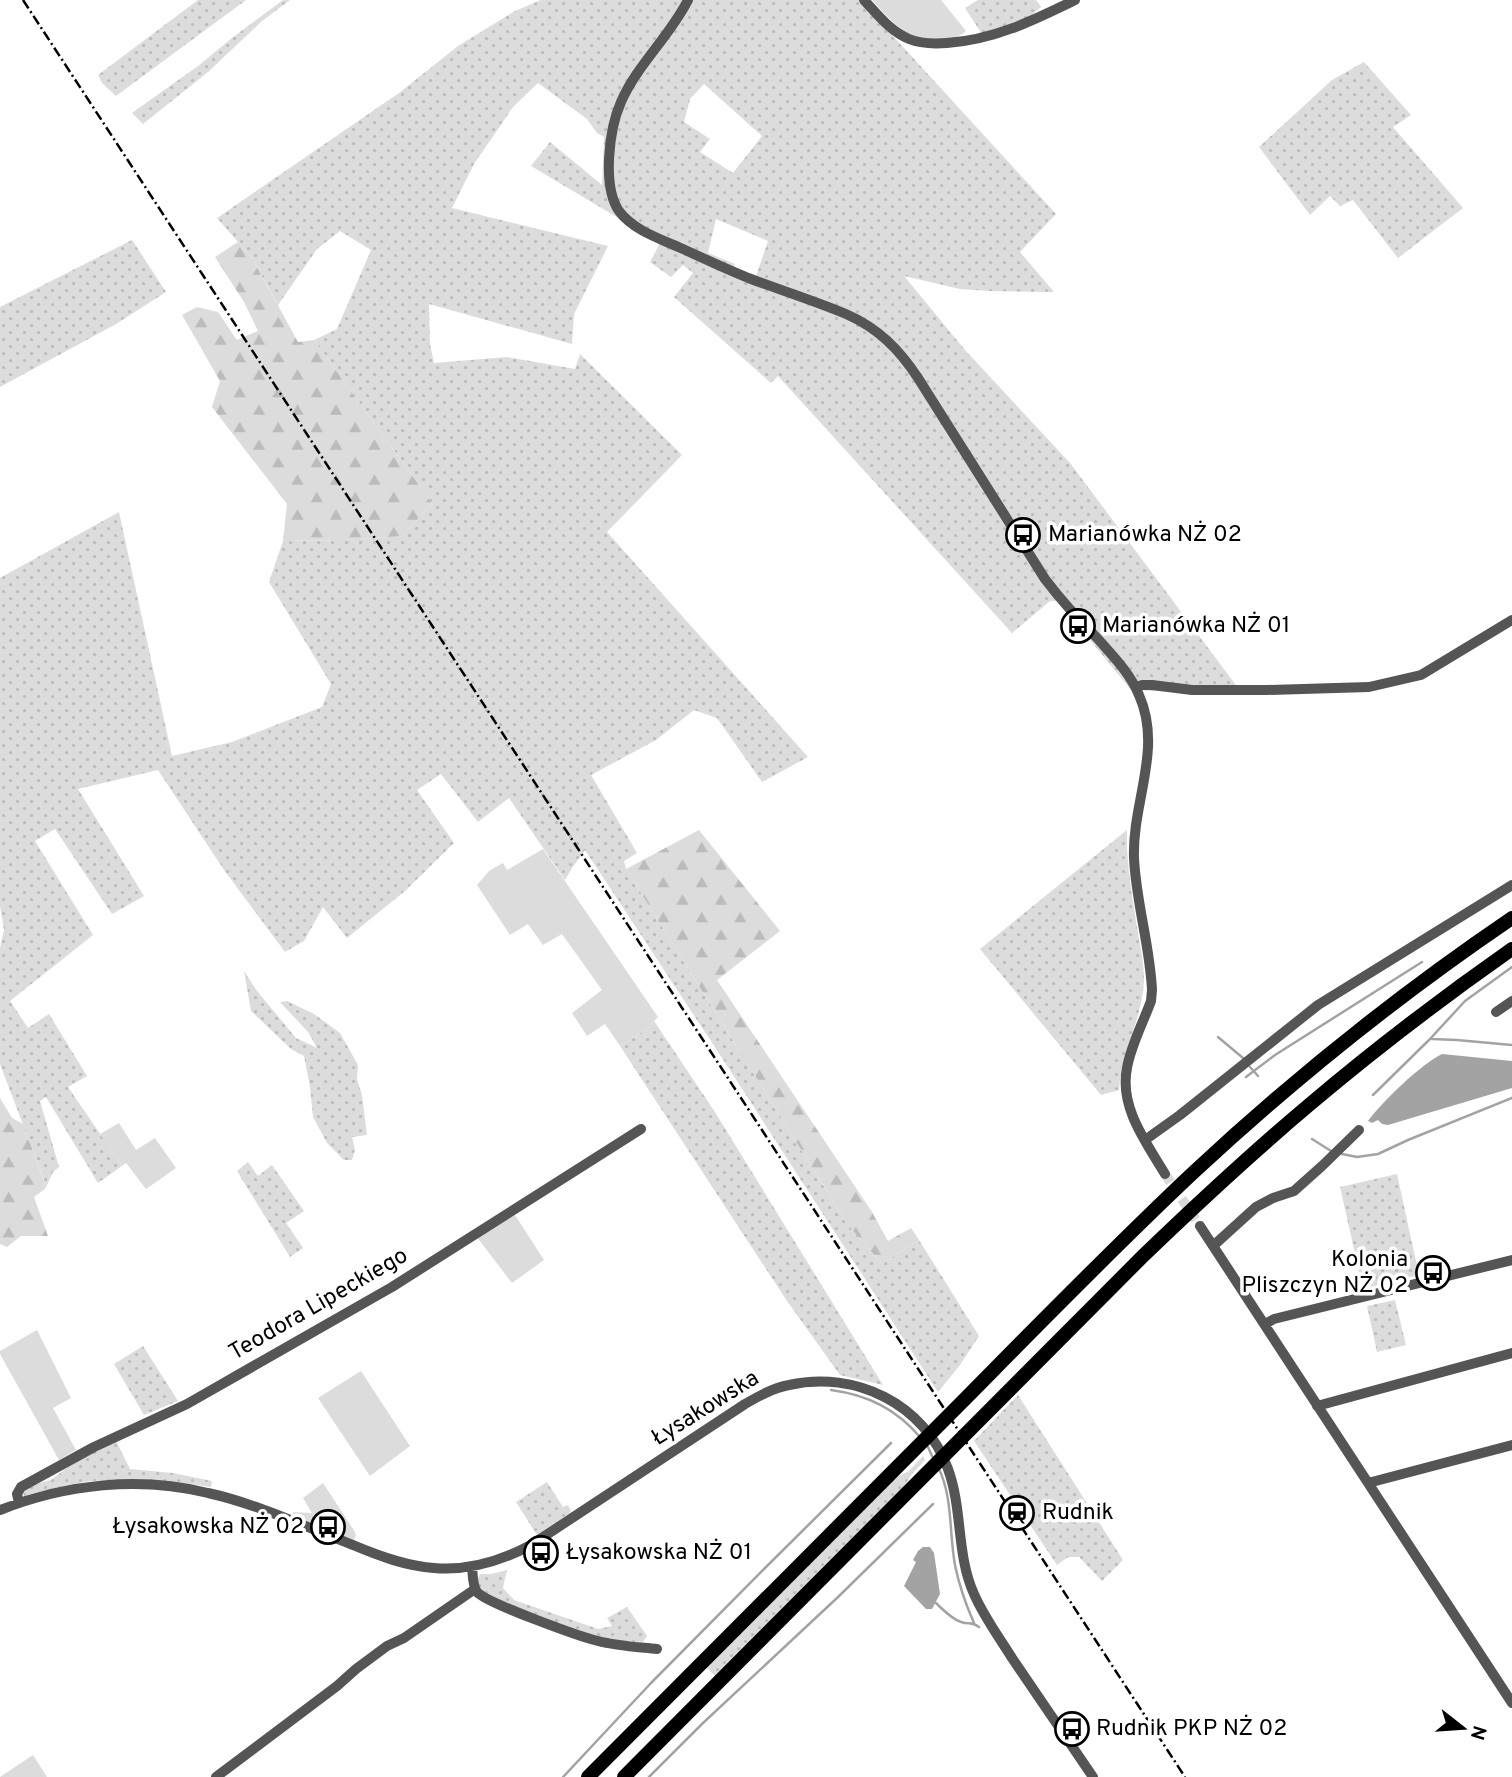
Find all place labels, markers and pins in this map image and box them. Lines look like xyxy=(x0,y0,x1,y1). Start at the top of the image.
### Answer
bus stop icon: Marianówka NŻ 02 xyxy=(1004,516,1042,554)
place label: Marianówka NŻ 02 xyxy=(1048,520,1242,550)
bus stop icon: Marianówka NŻ 01 xyxy=(1059,607,1097,645)
place label: Marianówka NŻ 01 xyxy=(1102,611,1290,641)
place label: Kolonia Pliszczyn NŻ 02 xyxy=(1241,1246,1408,1301)
bus stop icon: Kolonia Pliszczyn NŻ 02 xyxy=(1414,1254,1452,1292)
station icon: Rudnik xyxy=(998,1494,1036,1532)
place label: Rudnik xyxy=(1042,1499,1114,1528)
bus stop icon: Łysakowska NŻ 02 xyxy=(309,1508,347,1546)
place label: Łysakowska NŻ 02 xyxy=(113,1512,304,1542)
bus stop icon: Łysakowska NŻ 01 xyxy=(522,1534,560,1572)
place label: Łysakowska NŻ 01 xyxy=(566,1538,752,1568)
bus stop icon: Rudnik PKP NŻ 02 xyxy=(1053,1710,1091,1748)
place label: Rudnik PKP NŻ 02 xyxy=(1096,1714,1287,1744)

